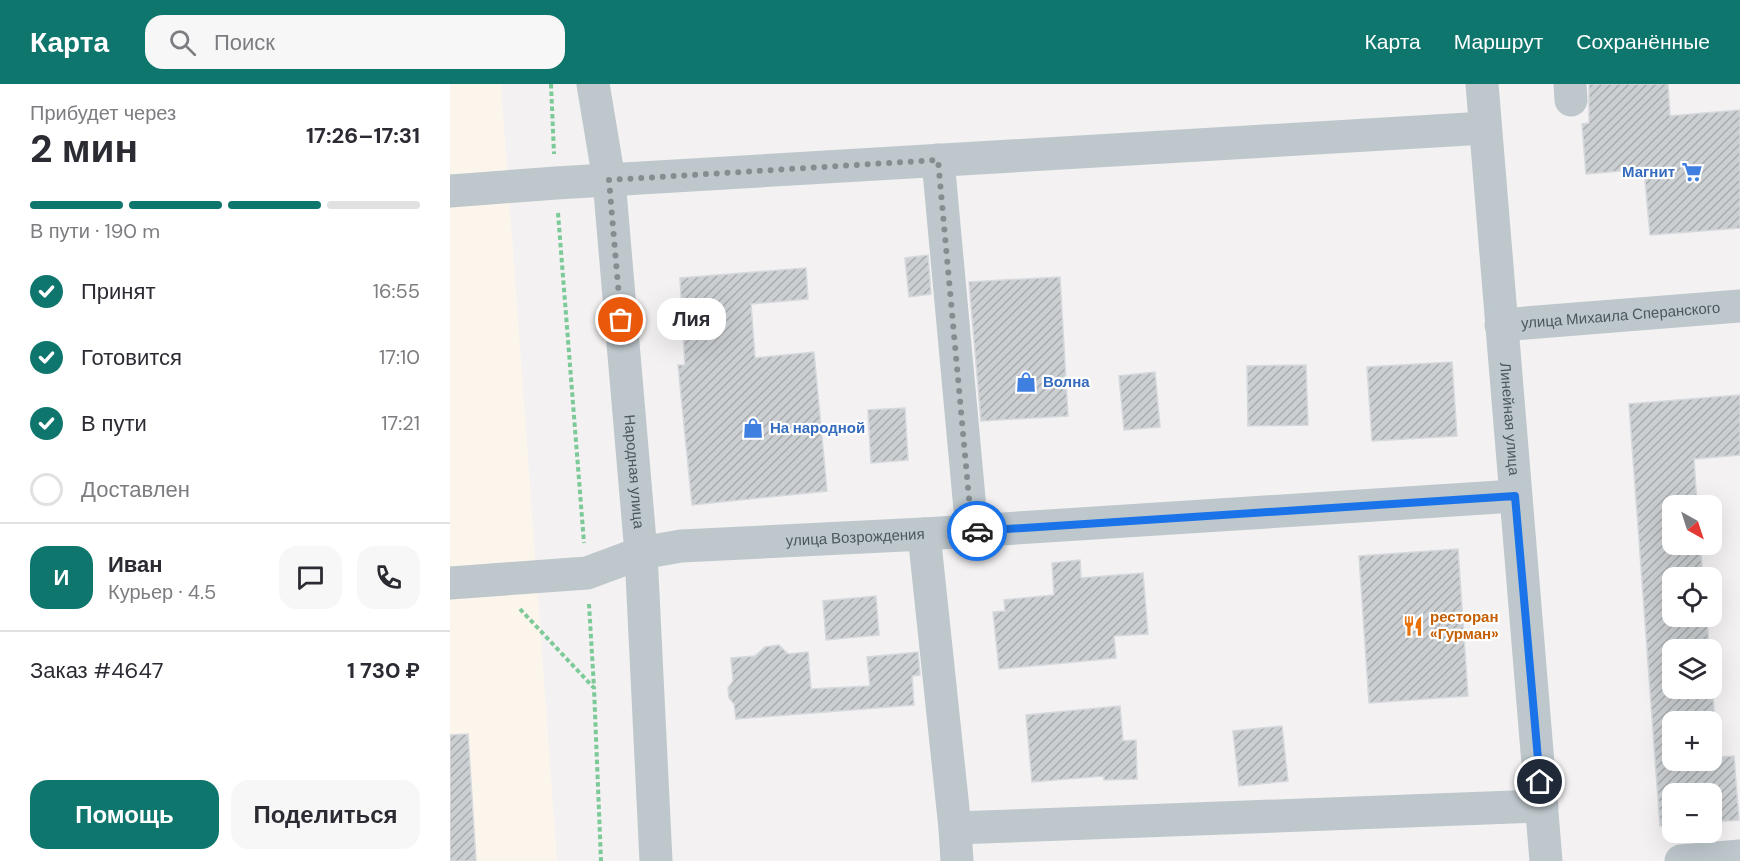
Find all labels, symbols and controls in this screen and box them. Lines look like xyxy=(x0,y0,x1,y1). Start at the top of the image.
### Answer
search box xyxy=(145,15,565,69)
text: Карта xyxy=(30,24,109,61)
icon: search xyxy=(166,26,199,59)
text: Поиск xyxy=(214,28,275,57)
text: Карта xyxy=(1365,28,1421,56)
text: Маршрут xyxy=(1454,28,1543,56)
text: Сохранённые xyxy=(1576,28,1710,56)
text: Прибудет через xyxy=(30,100,176,126)
text: 17:26–17:31 xyxy=(306,121,420,150)
text: 2 мин xyxy=(30,123,138,174)
supermarket icon: Магнит xyxy=(1680,160,1704,184)
place label: Магнит xyxy=(1622,162,1675,182)
text: В пути · 190 m xyxy=(30,218,160,244)
icon: check xyxy=(30,275,63,308)
text: Принят xyxy=(81,277,155,306)
text: 16:55 xyxy=(373,278,420,304)
pin xyxy=(595,294,646,345)
street label: улица Михаила Сперанского xyxy=(1520,298,1721,333)
callout: Лия xyxy=(657,299,726,341)
icon: bag xyxy=(604,303,637,336)
text: Лия xyxy=(673,306,711,332)
icon: check xyxy=(30,341,63,374)
text: Готовится xyxy=(81,343,182,372)
text: 17:10 xyxy=(379,344,420,370)
street label: Линейная улица xyxy=(1495,362,1524,477)
shop icon: Волна xyxy=(1014,370,1038,394)
place label: Волна xyxy=(1043,372,1090,392)
icon: check xyxy=(30,407,63,440)
text: В пути xyxy=(81,409,147,438)
text: 17:21 xyxy=(381,410,420,436)
street label: Народная улица xyxy=(619,414,649,530)
shop icon: На народной xyxy=(741,416,765,440)
place label: На народной xyxy=(770,418,865,438)
text: Доставлен xyxy=(81,475,190,504)
north arrow xyxy=(1662,495,1722,555)
map controls xyxy=(1662,495,1722,843)
courier xyxy=(947,501,1007,561)
icon: car xyxy=(961,515,994,548)
street label: улица Возрождения xyxy=(785,524,925,551)
button: chat xyxy=(279,546,342,609)
button: phone xyxy=(357,546,420,609)
text: Иван xyxy=(108,550,163,579)
text: И xyxy=(54,563,69,592)
button: locate xyxy=(1662,567,1722,627)
text: Курьер · 4.5 xyxy=(108,579,216,605)
place label: ресторан «Гурман» xyxy=(1430,607,1499,644)
restaurant icon: ресторан «Гурман» xyxy=(1401,614,1425,638)
button: layers xyxy=(1662,639,1722,699)
text: Заказ #4647 xyxy=(30,656,164,685)
text: 1 730 ₽ xyxy=(347,656,420,685)
button: + xyxy=(1662,711,1722,771)
pin xyxy=(1514,756,1565,807)
icon: home xyxy=(1523,765,1556,798)
button: Помощь xyxy=(30,780,219,849)
button: Поделиться xyxy=(231,780,420,849)
button: − xyxy=(1662,783,1722,843)

